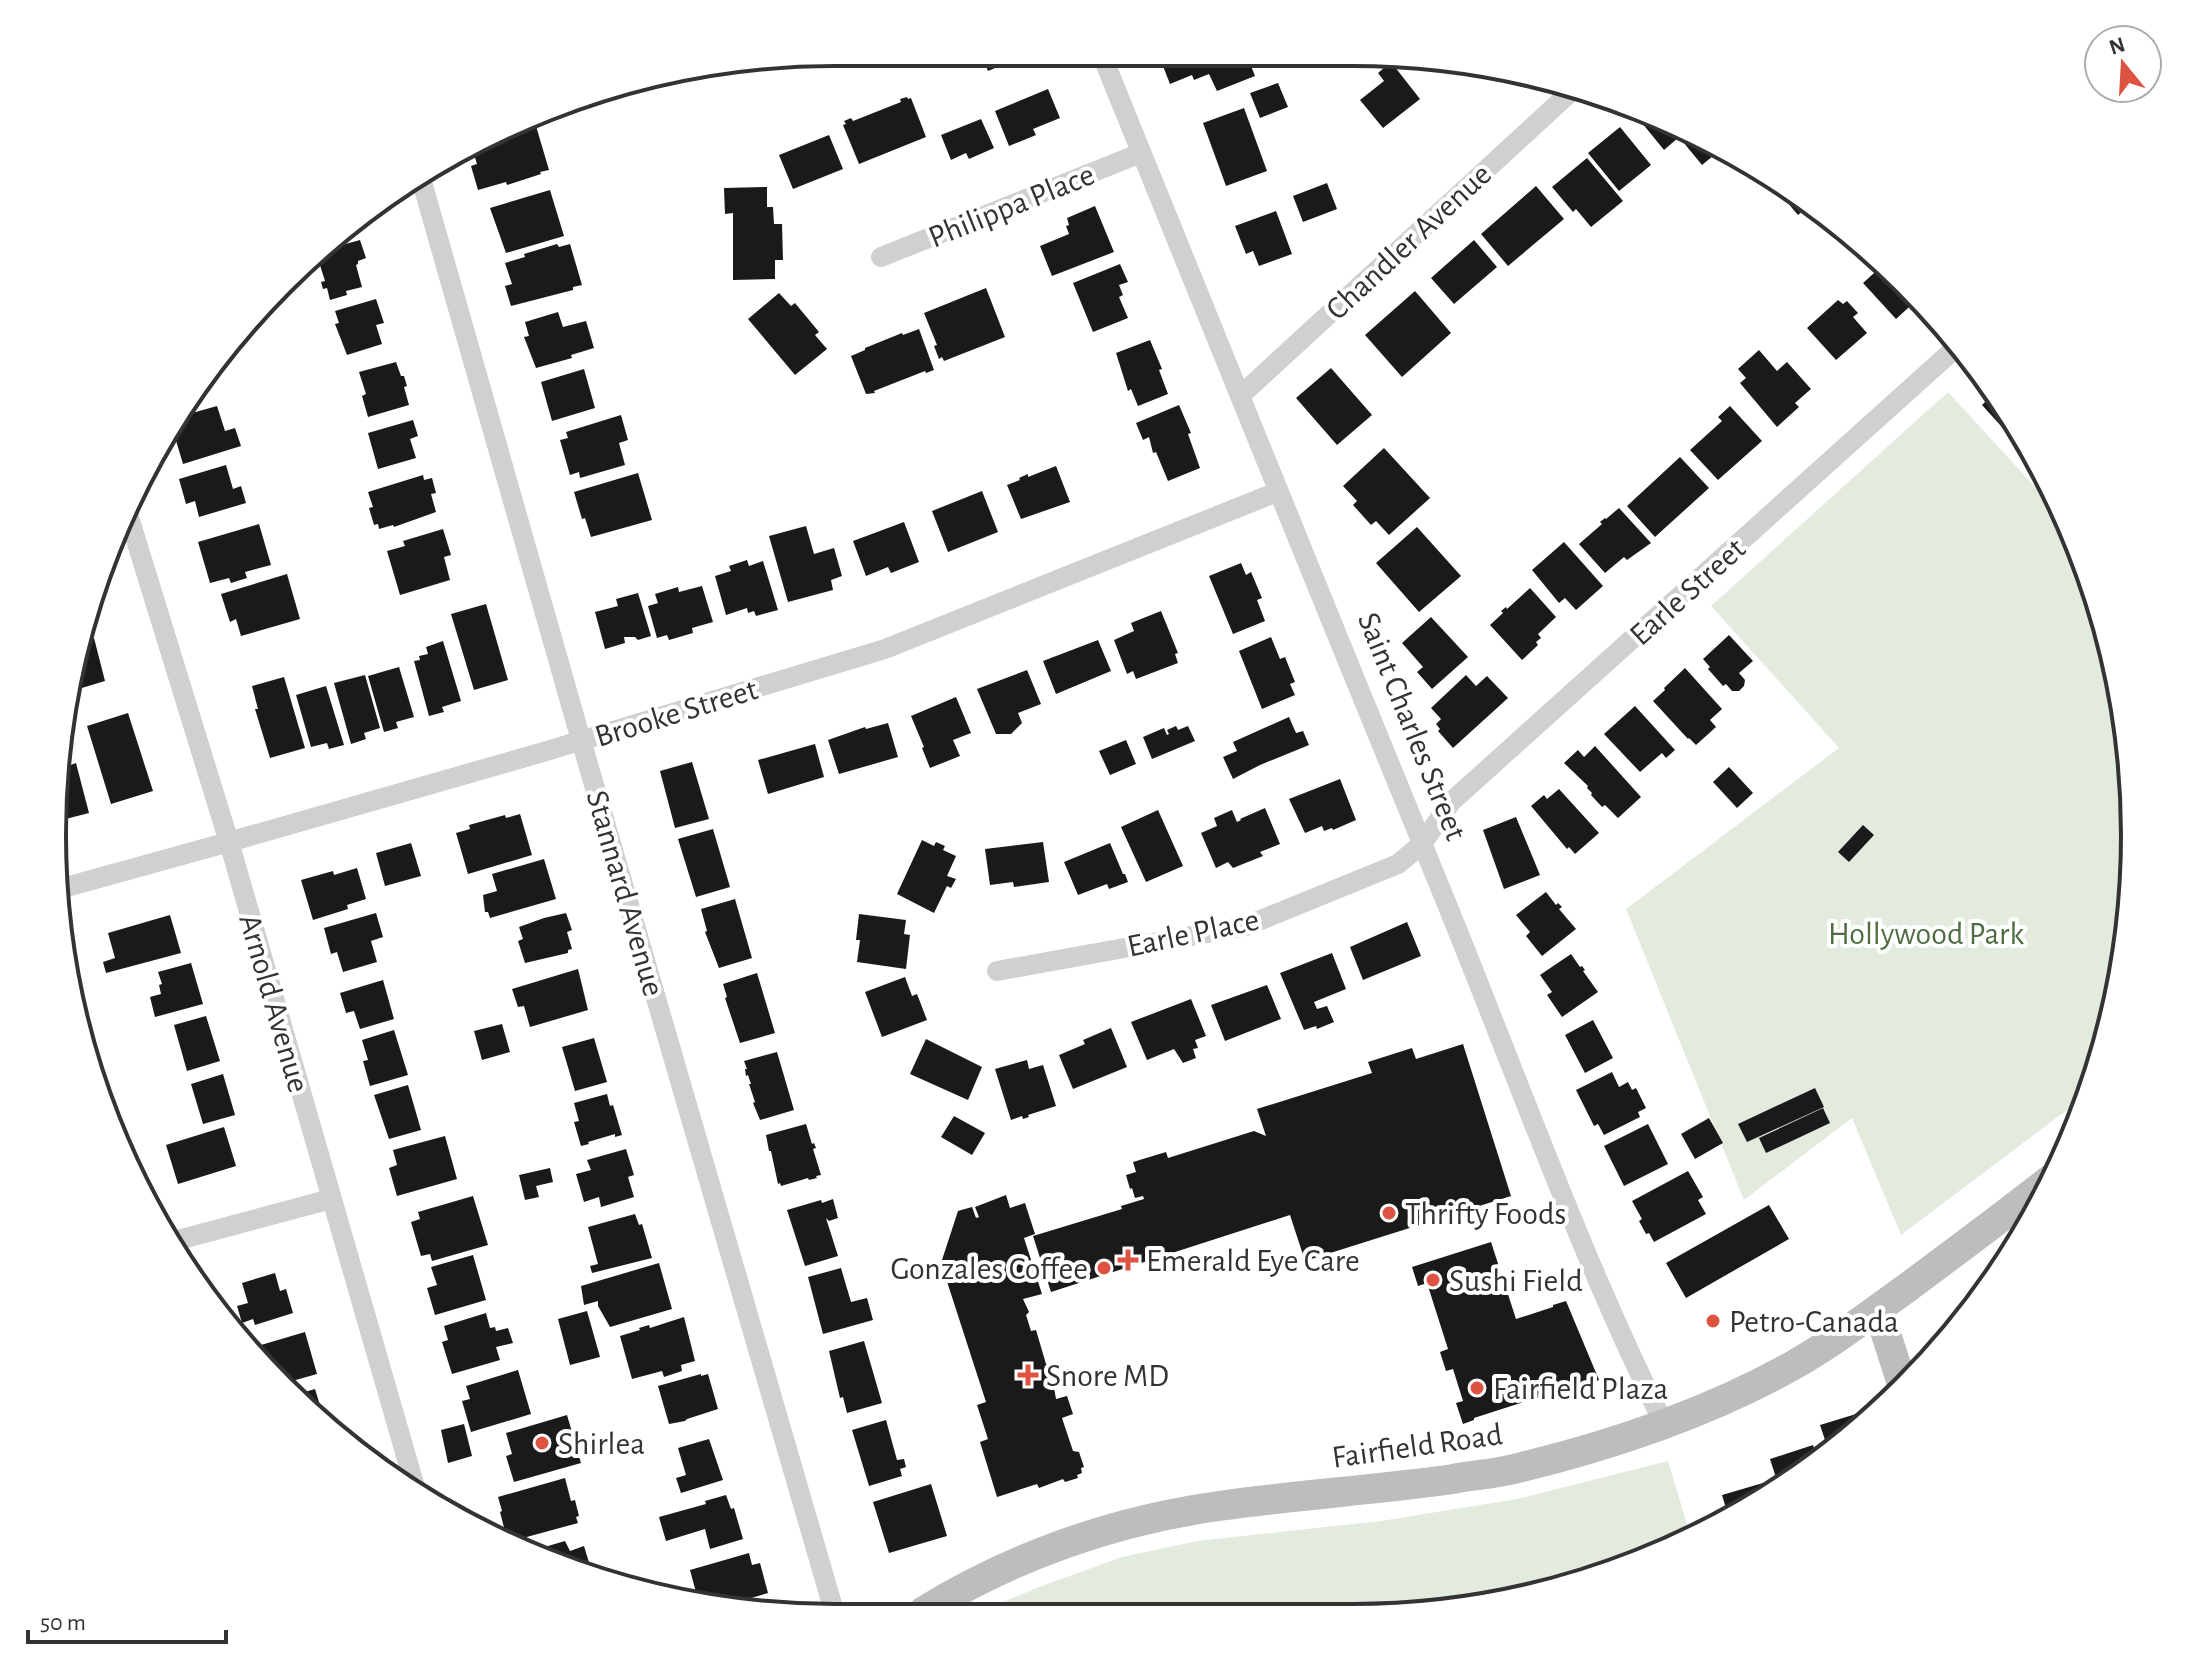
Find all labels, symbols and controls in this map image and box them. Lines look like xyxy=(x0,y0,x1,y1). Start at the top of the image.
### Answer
north arrow xyxy=(2083,24,2163,104)
text: N xyxy=(2106,33,2128,59)
street label: Philippa Place xyxy=(924,158,1099,254)
street label: Chandler Avenue xyxy=(1320,158,1497,326)
street label: Earle Street xyxy=(1624,532,1751,651)
street label: Saint Charles Street xyxy=(1352,608,1472,845)
street label: Brooke Street xyxy=(591,673,761,753)
street label: Stannard Avenue xyxy=(580,787,670,1000)
street label: Earle Place xyxy=(1124,903,1262,963)
street label: Arnold Avenue xyxy=(233,911,315,1096)
park label: Hollywood Park xyxy=(1828,918,2024,950)
place label: Thrifty Foods xyxy=(1405,1198,1566,1230)
marker: Thrifty Foods xyxy=(1380,1204,1398,1222)
place label: Emerald Eye Care xyxy=(1146,1245,1360,1277)
marker: Emerald Eye Care xyxy=(1117,1249,1139,1271)
place label: Gonzales Coffee xyxy=(890,1253,1088,1285)
marker: Gonzales Coffee xyxy=(1095,1259,1113,1277)
place label: Sushi Field xyxy=(1449,1265,1583,1297)
marker: Sushi Field xyxy=(1424,1271,1442,1289)
place label: Petro-Canada xyxy=(1729,1306,1899,1338)
marker: Petro-Canada xyxy=(1704,1312,1722,1330)
place label: Snore MD xyxy=(1046,1360,1169,1392)
marker: Snore MD xyxy=(1017,1364,1039,1386)
place label: Fairfield Plaza xyxy=(1493,1373,1668,1405)
marker: Fairfield Plaza xyxy=(1468,1379,1486,1397)
street label: Fairfield Road xyxy=(1330,1418,1504,1474)
place label: Shirlea xyxy=(558,1428,645,1460)
marker: Shirlea xyxy=(533,1434,551,1452)
scale bar xyxy=(28,1594,226,1644)
text: 50 m xyxy=(40,1611,86,1635)

